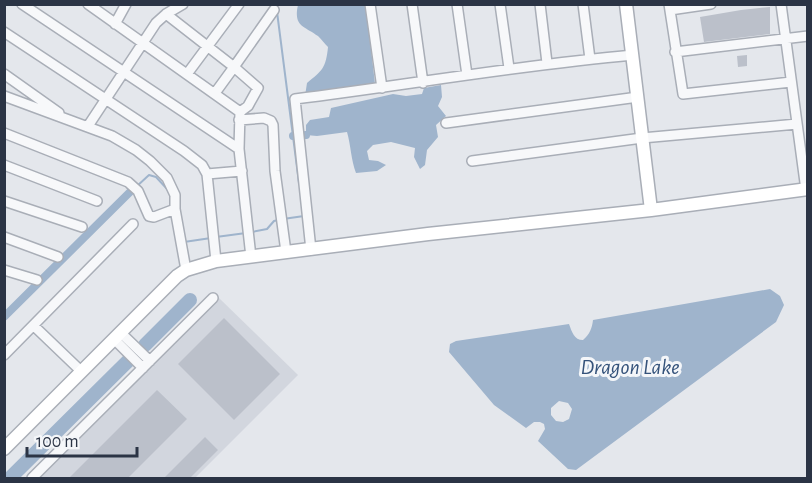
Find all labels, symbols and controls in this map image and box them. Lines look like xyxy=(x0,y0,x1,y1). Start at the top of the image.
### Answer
water label: Dragon Lake xyxy=(580,356,680,378)
scale bar xyxy=(27,420,136,458)
text: 100 m xyxy=(36,433,79,451)

